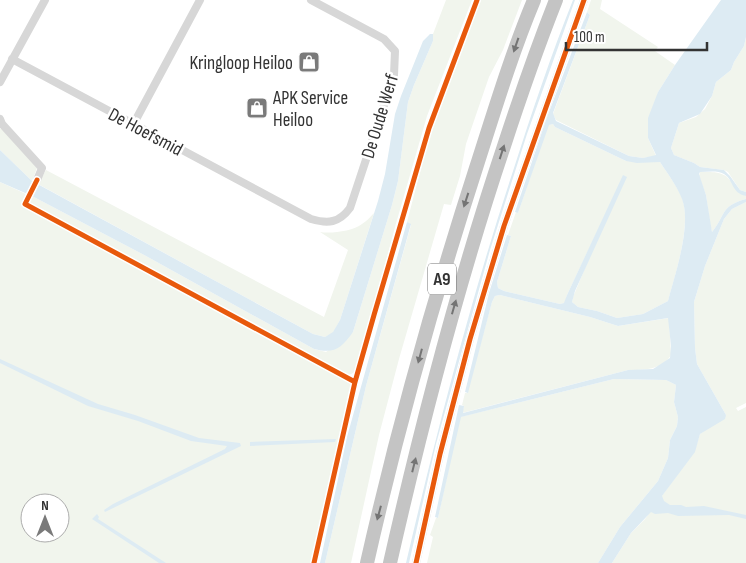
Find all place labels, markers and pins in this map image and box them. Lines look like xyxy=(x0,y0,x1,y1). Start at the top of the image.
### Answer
shop icon: Kringloop Heiloo xyxy=(297,50,321,74)
place label: Kringloop Heiloo xyxy=(189,52,293,75)
place label: APK Service Heiloo xyxy=(272,87,348,132)
shop icon: APK Service Heiloo xyxy=(245,96,269,120)

